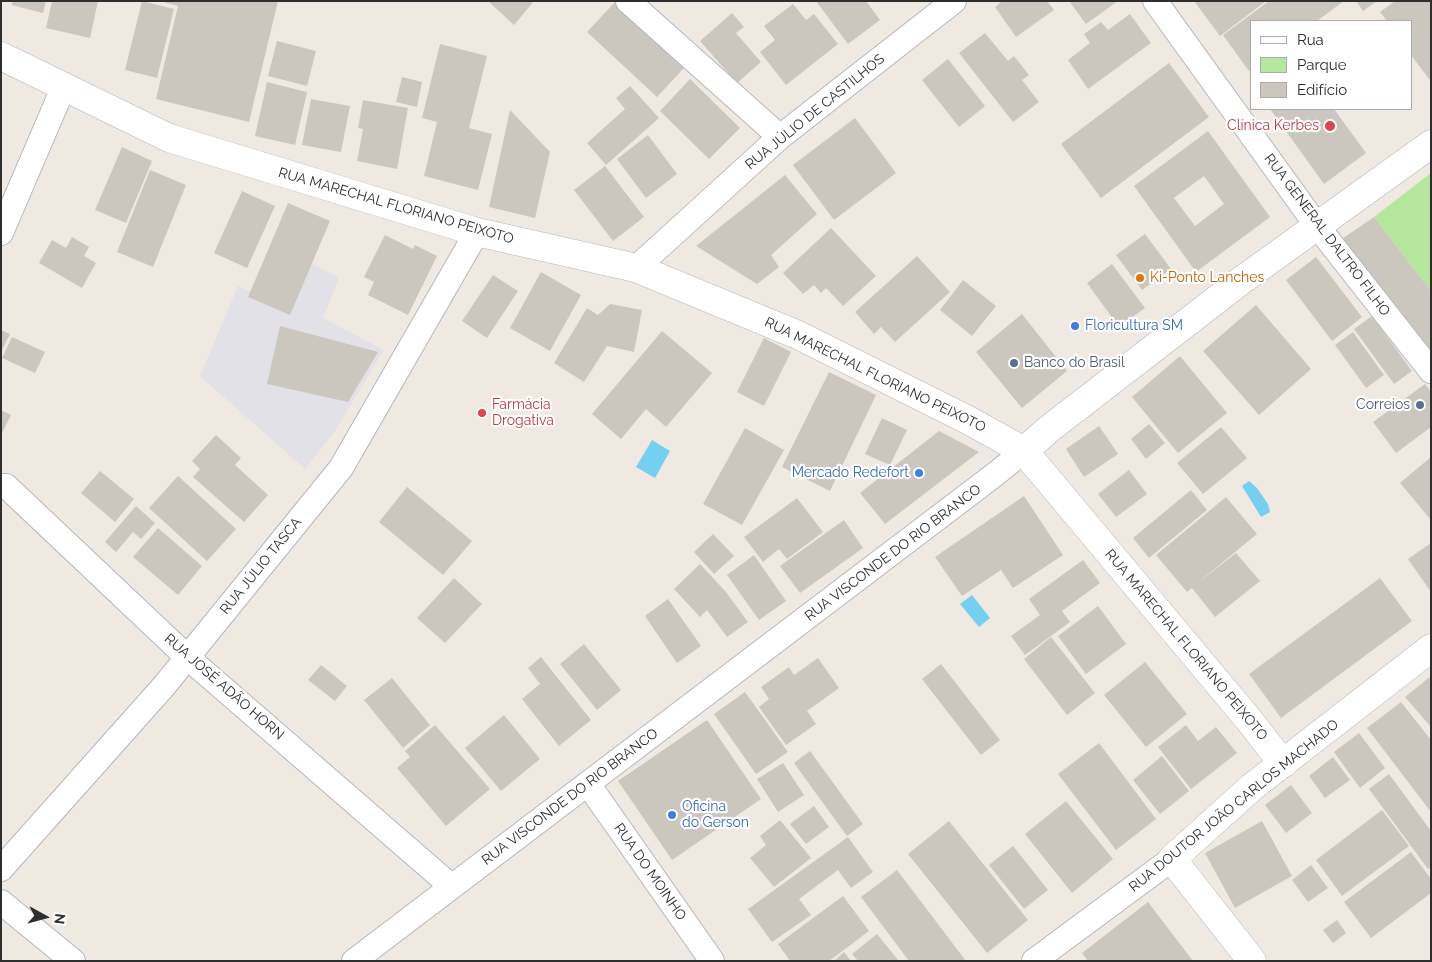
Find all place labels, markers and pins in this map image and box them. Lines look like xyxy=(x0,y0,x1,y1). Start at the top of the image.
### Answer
place label: Clínica Kerbes xyxy=(1227,118,1319,134)
marker: Clínica Kerbes xyxy=(1323,119,1337,133)
place label: Ki-Ponto Lanches xyxy=(1150,270,1264,286)
marker: Ki-Ponto Lanches xyxy=(1134,272,1146,284)
place label: Floricultura SM xyxy=(1085,318,1183,334)
marker: Floricultura SM xyxy=(1069,320,1081,332)
place label: Banco do Brasil xyxy=(1024,355,1125,371)
marker: Banco do Brasil xyxy=(1008,357,1020,369)
place label: Farmácia Drogativa xyxy=(492,397,554,430)
place label: Correios xyxy=(1356,397,1410,413)
marker: Correios xyxy=(1414,399,1426,411)
marker: Farmácia Drogativa xyxy=(476,407,488,419)
place label: Mercado Redefort xyxy=(792,465,909,481)
marker: Mercado Redefort xyxy=(913,467,925,479)
place label: Oficina do Gerson xyxy=(682,799,749,832)
marker: Oficina do Gerson xyxy=(666,809,678,821)

